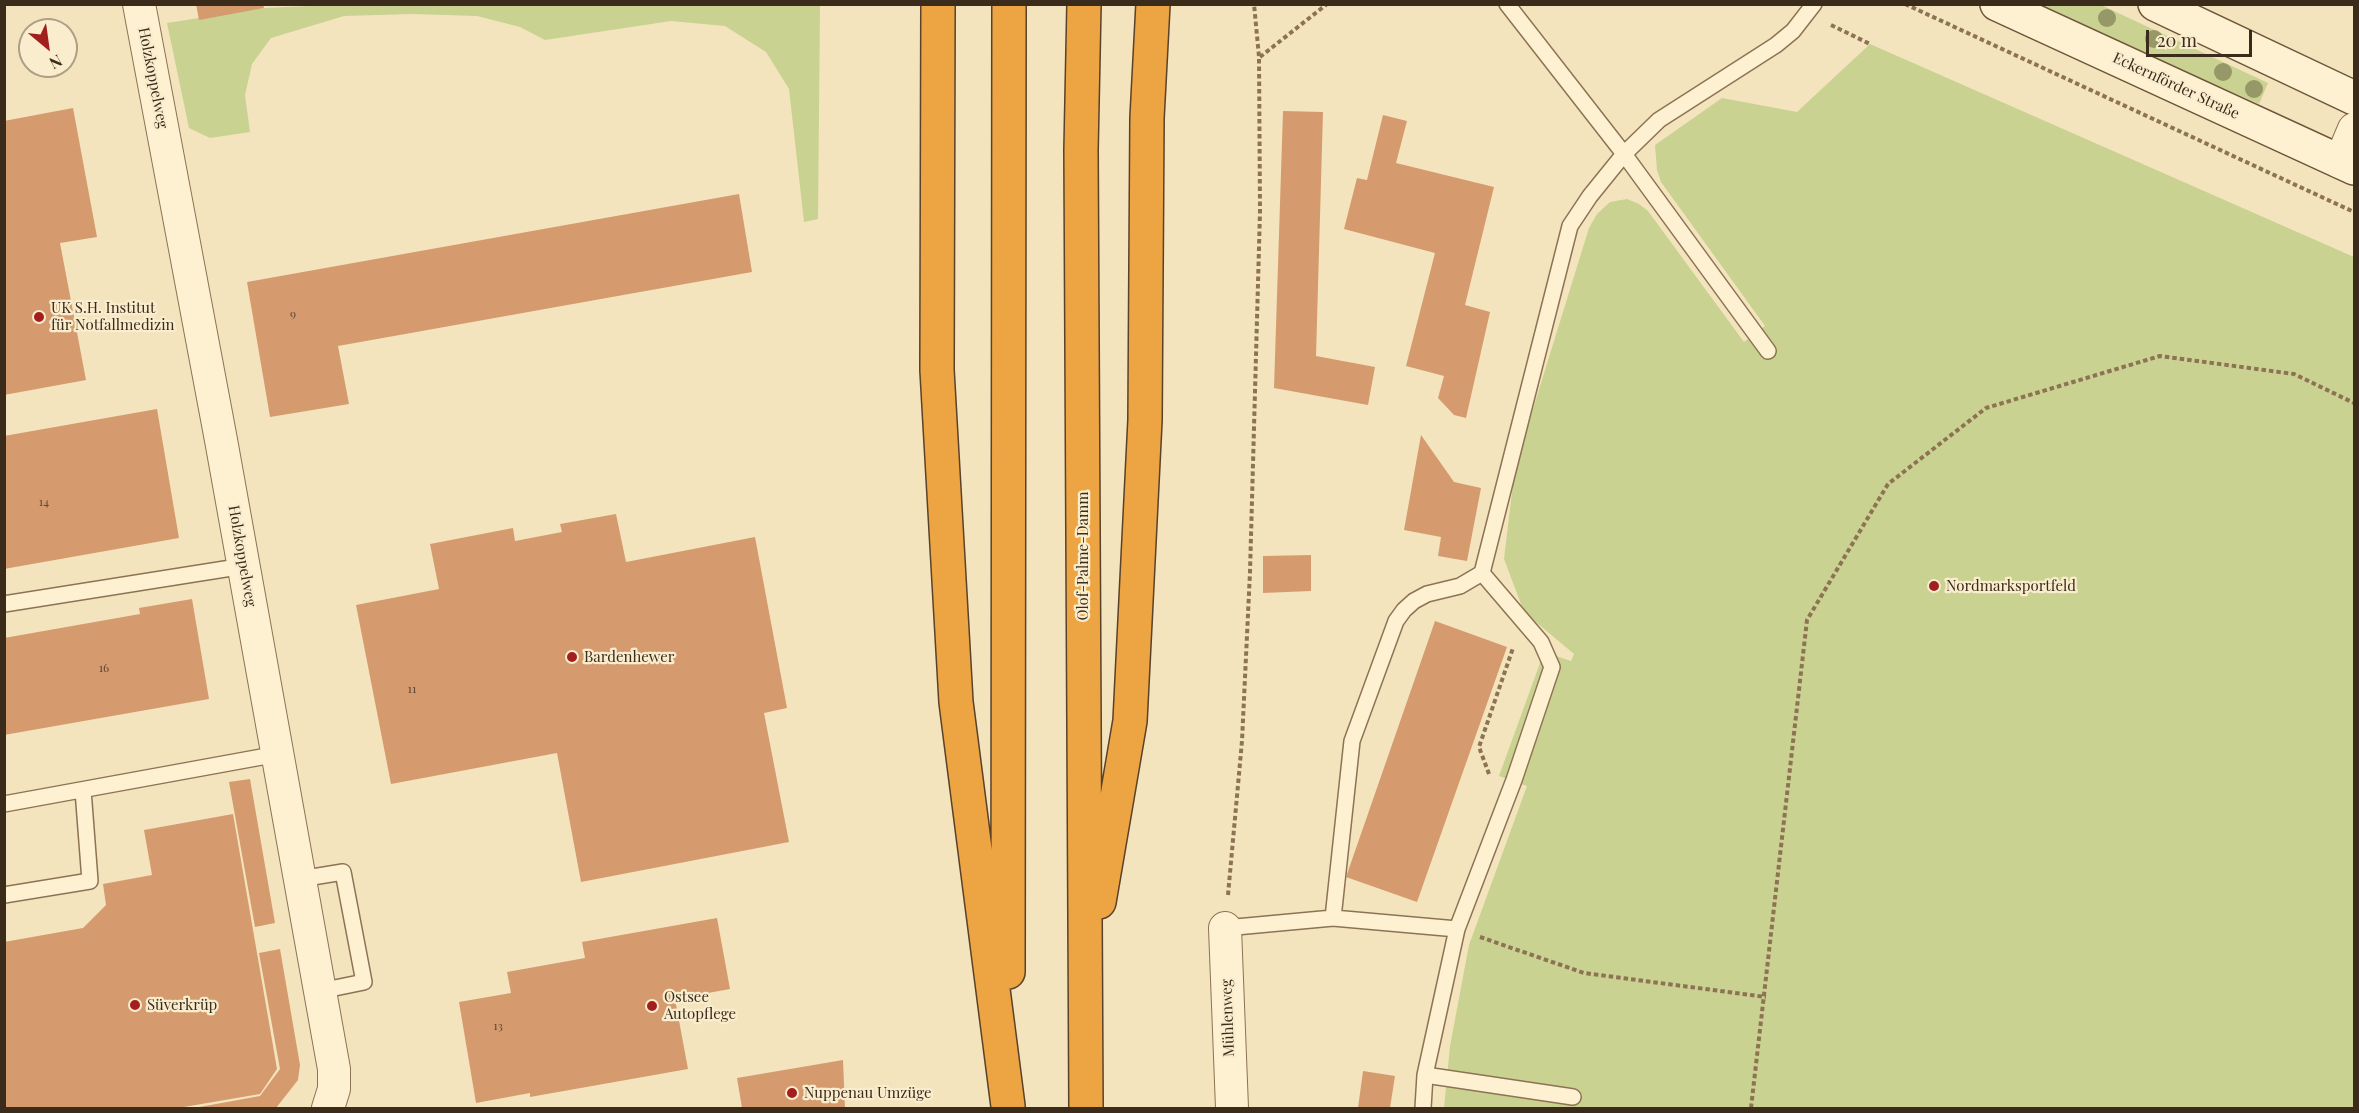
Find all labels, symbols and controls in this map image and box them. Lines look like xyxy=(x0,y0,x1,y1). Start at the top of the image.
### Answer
north arrow xyxy=(18,18,78,78)
scale bar xyxy=(2149,18,2256,56)
street label: Holzkoppelweg xyxy=(134,26,172,130)
text: 20 m xyxy=(2157,28,2197,52)
street label: Eckernförder Straße xyxy=(2110,49,2242,123)
text: N xyxy=(46,50,66,74)
place label: UK S.H. Institut für Notfallmedizin xyxy=(51,299,174,334)
house number: 9 xyxy=(290,307,296,321)
marker: UK S.H. Institut für Notfallmedizin xyxy=(32,310,46,324)
street label: Olof-Palme-Damm xyxy=(1074,491,1092,621)
house number: 14 xyxy=(39,495,49,509)
street label: Holzkoppelweg xyxy=(224,504,260,608)
place label: Nordmarksportfeld xyxy=(1946,577,2076,595)
marker: Nordmarksportfeld xyxy=(1927,579,1941,593)
place label: Bardenhewer xyxy=(584,648,674,666)
marker: Bardenhewer xyxy=(565,650,579,664)
house number: 16 xyxy=(99,661,109,675)
house number: 11 xyxy=(408,682,416,696)
street label: Mühlenweg xyxy=(1218,979,1238,1057)
place label: Ostsee Autopflege xyxy=(664,988,736,1023)
place label: Süverkrüp xyxy=(147,996,217,1014)
marker: Süverkrüp xyxy=(128,998,142,1012)
marker: Ostsee Autopflege xyxy=(645,999,659,1013)
house number: 13 xyxy=(493,1019,503,1033)
place label: Nuppenau Umzüge xyxy=(804,1084,932,1102)
marker: Nuppenau Umzüge xyxy=(785,1086,799,1100)

